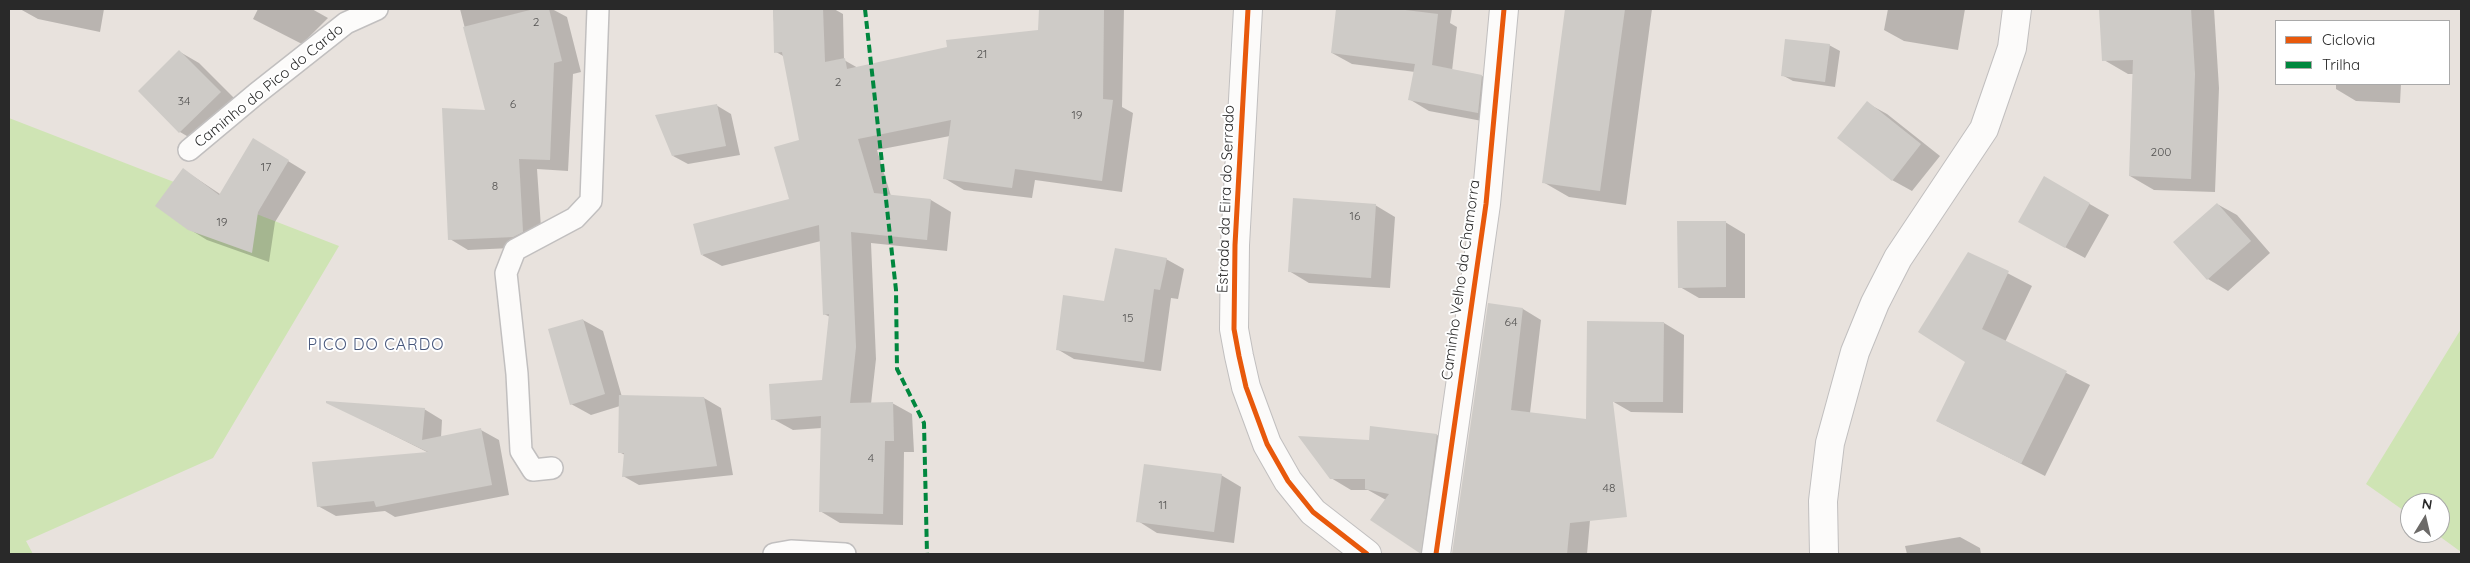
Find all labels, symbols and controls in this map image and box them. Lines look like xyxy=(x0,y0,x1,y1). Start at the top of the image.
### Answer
house number: 2 xyxy=(533,15,539,29)
street label: Caminho do Pico do Cardo xyxy=(191,20,347,152)
legend xyxy=(2275,20,2450,85)
text: Ciclovia xyxy=(2322,30,2375,49)
house number: 21 xyxy=(976,47,988,61)
text: Trilha xyxy=(2322,55,2360,74)
house number: 2 xyxy=(835,75,841,89)
house number: 34 xyxy=(178,94,190,108)
house number: 6 xyxy=(510,97,516,111)
street label: Estrada da Eira do Serrado xyxy=(1214,105,1238,293)
house number: 19 xyxy=(1071,108,1083,122)
house number: 200 xyxy=(2151,145,2171,159)
house number: 17 xyxy=(261,160,271,174)
house number: 8 xyxy=(492,179,498,193)
street label: Caminho Velho da Chamorra xyxy=(1438,179,1484,381)
house number: 16 xyxy=(1350,209,1360,223)
house number: 19 xyxy=(216,215,228,229)
house number: 15 xyxy=(1123,311,1133,325)
house number: 64 xyxy=(1505,315,1517,329)
district label: PICO DO CARDO xyxy=(306,335,446,355)
house number: 4 xyxy=(868,451,874,465)
house number: 48 xyxy=(1603,481,1615,495)
north arrow xyxy=(2400,493,2450,543)
text: N xyxy=(2421,494,2434,514)
house number: 11 xyxy=(1159,498,1167,512)

